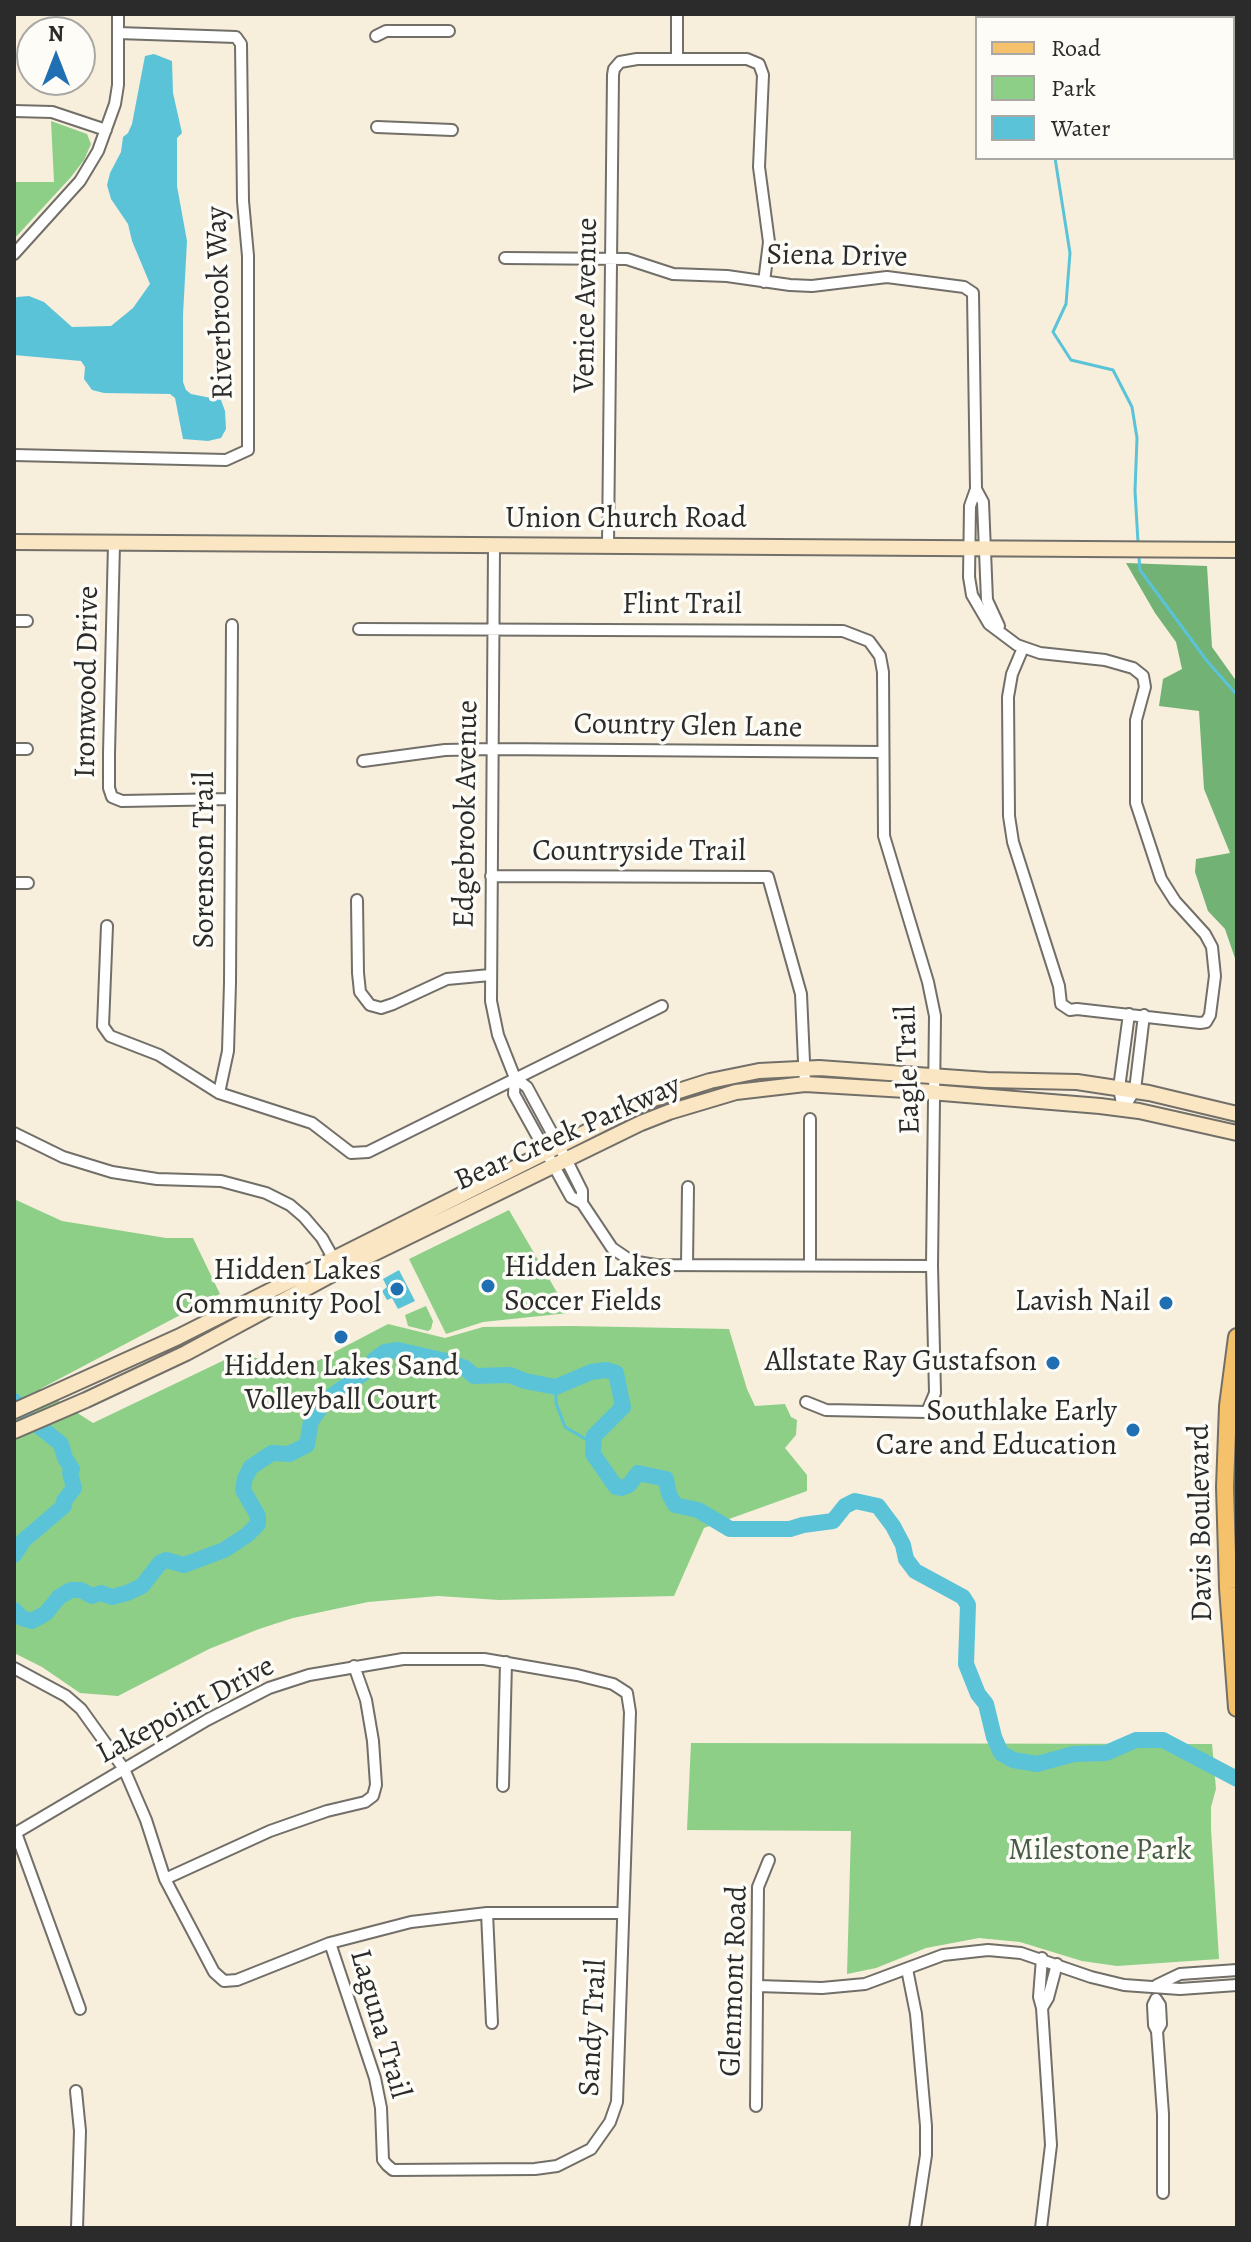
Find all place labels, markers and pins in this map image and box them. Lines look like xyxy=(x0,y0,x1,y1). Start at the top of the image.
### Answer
place label: Hidden Lakes Soccer Fields xyxy=(504,1251,672,1322)
place label: Hidden Lakes Community Pool xyxy=(175,1254,381,1324)
marker: Hidden Lakes Soccer Fields xyxy=(479,1277,497,1295)
marker: Hidden Lakes Community Pool xyxy=(388,1280,406,1298)
place label: Lavish Nail xyxy=(1015,1285,1150,1321)
marker: Lavish Nail xyxy=(1157,1294,1175,1312)
marker: Hidden Lakes Sand Volleyball Court xyxy=(332,1328,350,1346)
place label: Allstate Ray Gustafson xyxy=(765,1345,1037,1381)
place label: Hidden Lakes Sand Volleyball Court xyxy=(223,1350,459,1420)
marker: Allstate Ray Gustafson xyxy=(1044,1354,1062,1372)
place label: Southlake Early Care and Education xyxy=(876,1395,1117,1466)
marker: Southlake Early Care and Education xyxy=(1124,1421,1142,1439)

